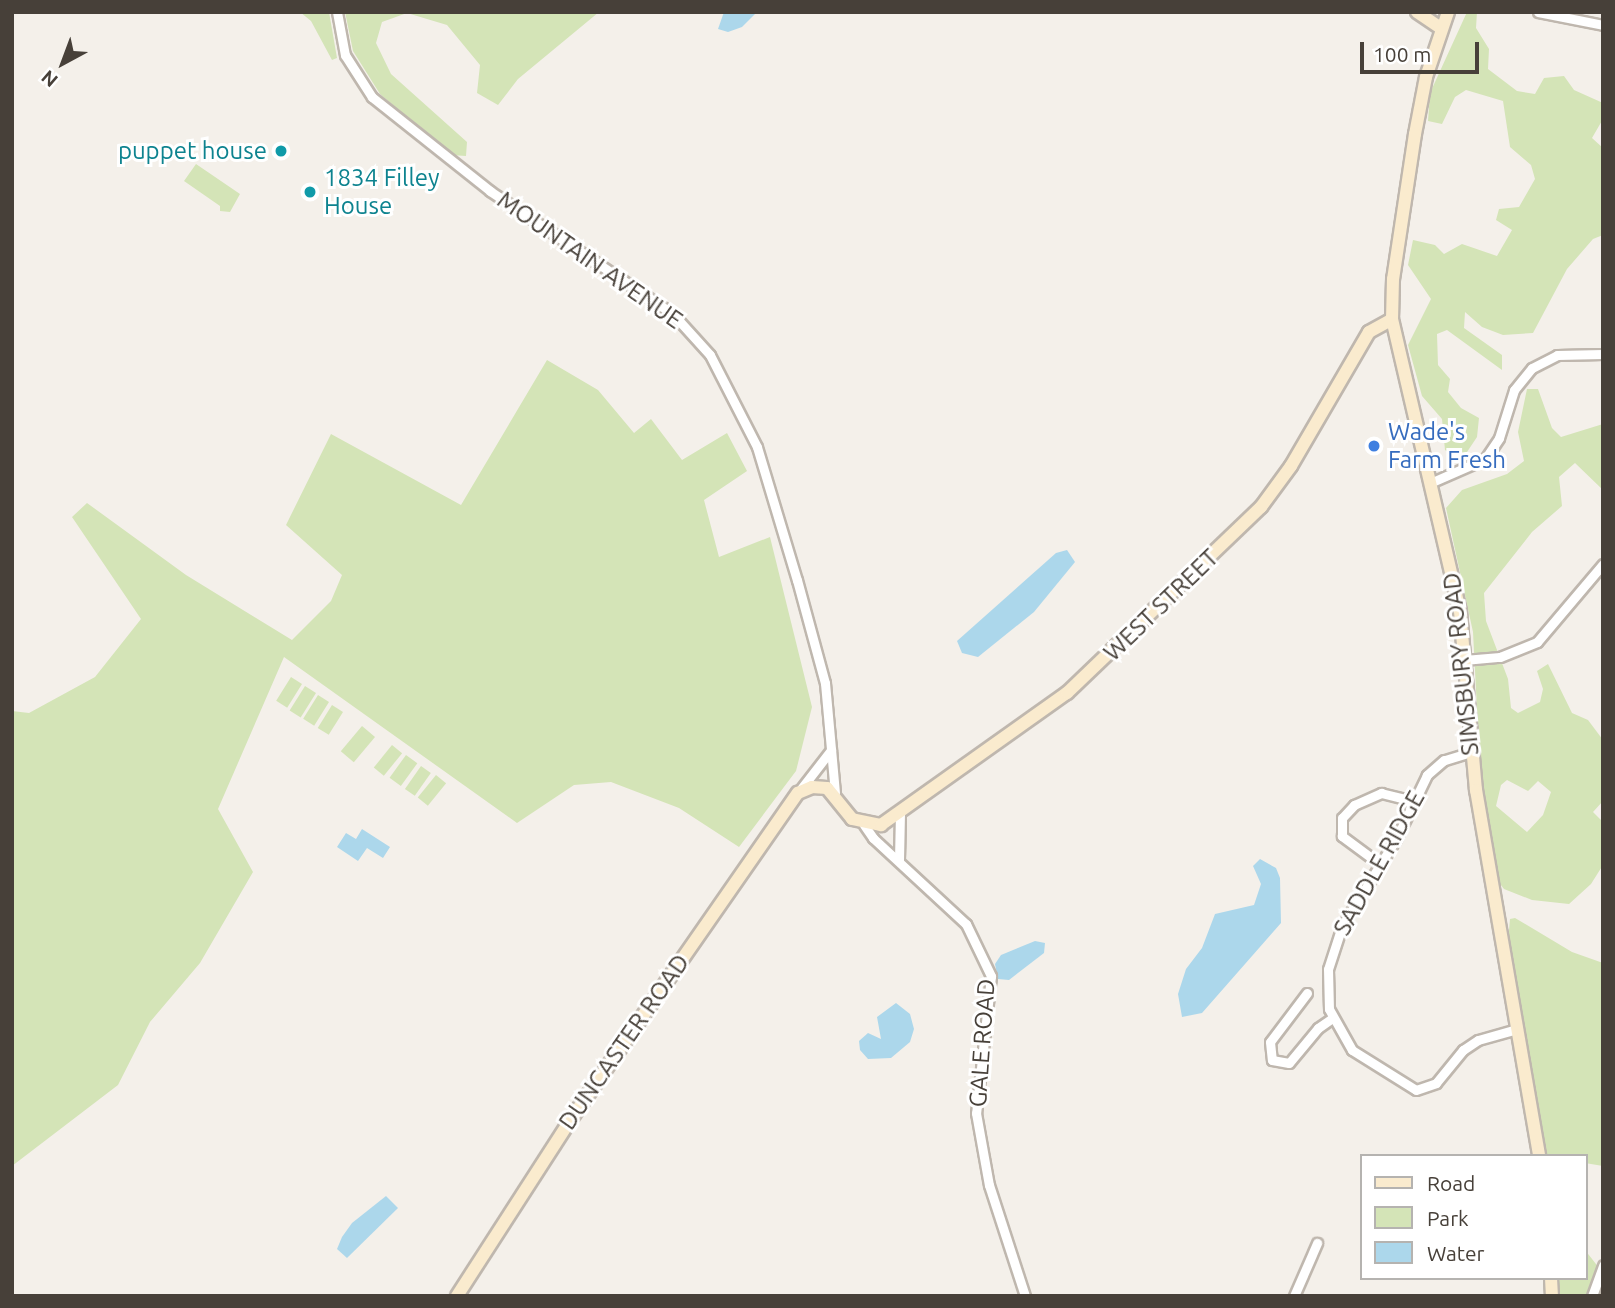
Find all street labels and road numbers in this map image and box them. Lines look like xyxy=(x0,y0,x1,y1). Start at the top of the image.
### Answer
street label: MOUNTAIN AVENUE xyxy=(492,185,688,335)
street label: WEST STREET xyxy=(1098,543,1224,667)
street label: SIMSBURY ROAD xyxy=(1437,571,1485,757)
street label: SADDLE RIDGE xyxy=(1327,786,1431,940)
street label: DUNCASTER ROAD xyxy=(553,949,695,1135)
street label: GALE ROAD xyxy=(963,978,1001,1108)

